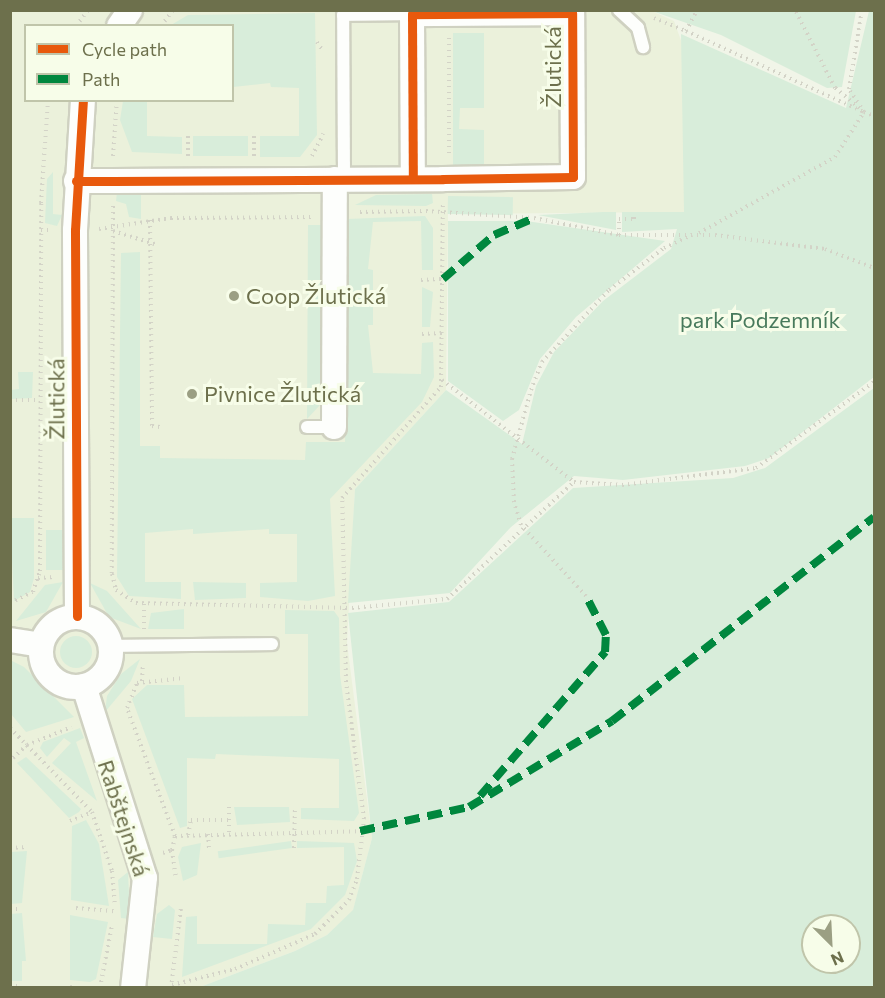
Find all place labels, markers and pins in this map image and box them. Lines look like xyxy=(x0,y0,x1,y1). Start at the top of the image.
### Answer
place label: Coop Žlutická xyxy=(246,283,386,309)
marker: Coop Žlutická xyxy=(227,289,241,303)
place label: Pivnice Žlutická xyxy=(204,381,361,407)
marker: Pivnice Žlutická xyxy=(185,387,199,401)

